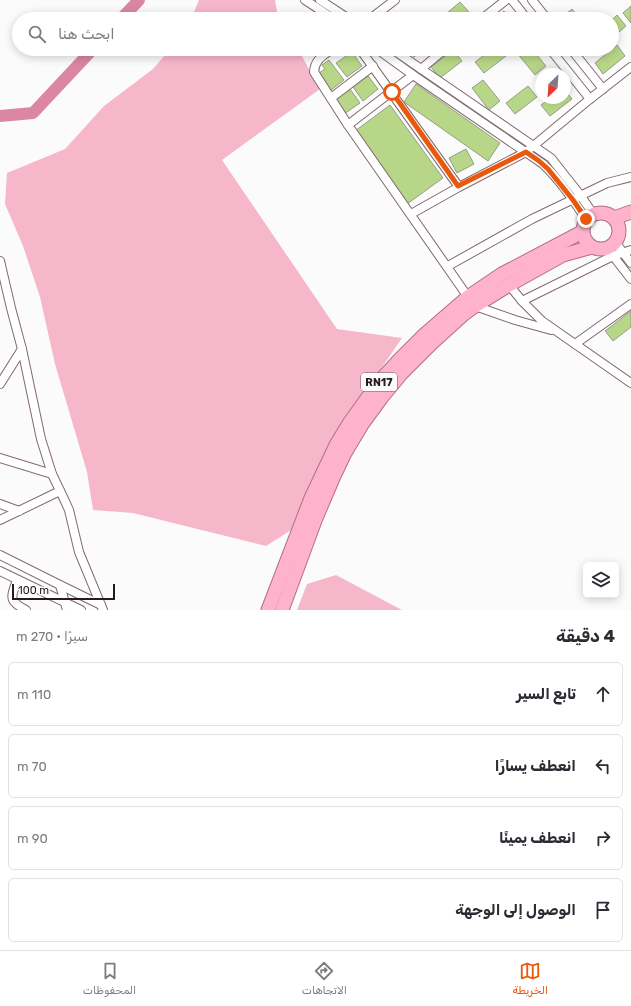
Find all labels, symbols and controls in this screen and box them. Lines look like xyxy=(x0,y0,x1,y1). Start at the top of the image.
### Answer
search box xyxy=(12,12,619,56)
icon: search xyxy=(26,23,48,45)
text: ابحث هنا xyxy=(58,25,115,43)
north arrow xyxy=(535,68,571,104)
route start xyxy=(383,83,401,101)
route end xyxy=(577,210,595,228)
road number: RN17 xyxy=(361,373,397,391)
map controls xyxy=(583,562,619,598)
button: layers xyxy=(583,562,619,598)
scale bar xyxy=(12,582,115,601)
text: 100 m xyxy=(18,584,49,597)
text: 4 دقيقة xyxy=(556,626,615,646)
text: سيرًا · 270 m xyxy=(16,629,88,644)
icon: ahead xyxy=(592,683,614,705)
text: تابع السير xyxy=(516,685,576,703)
text: 110 m xyxy=(17,687,51,702)
icon: left xyxy=(592,755,614,777)
text: انعطف يسارًا xyxy=(495,757,576,775)
text: 70 m xyxy=(17,759,47,774)
icon: right xyxy=(592,827,614,849)
text: انعطف يمينًا xyxy=(499,829,576,847)
text: 90 m xyxy=(17,831,48,846)
icon: arrive xyxy=(592,899,614,921)
text: الوصول إلى الوجهة xyxy=(455,901,576,919)
tab: المحفوظات xyxy=(83,960,136,997)
tab: الاتجاهات xyxy=(302,960,347,997)
tab: الخريطة xyxy=(512,960,548,997)

